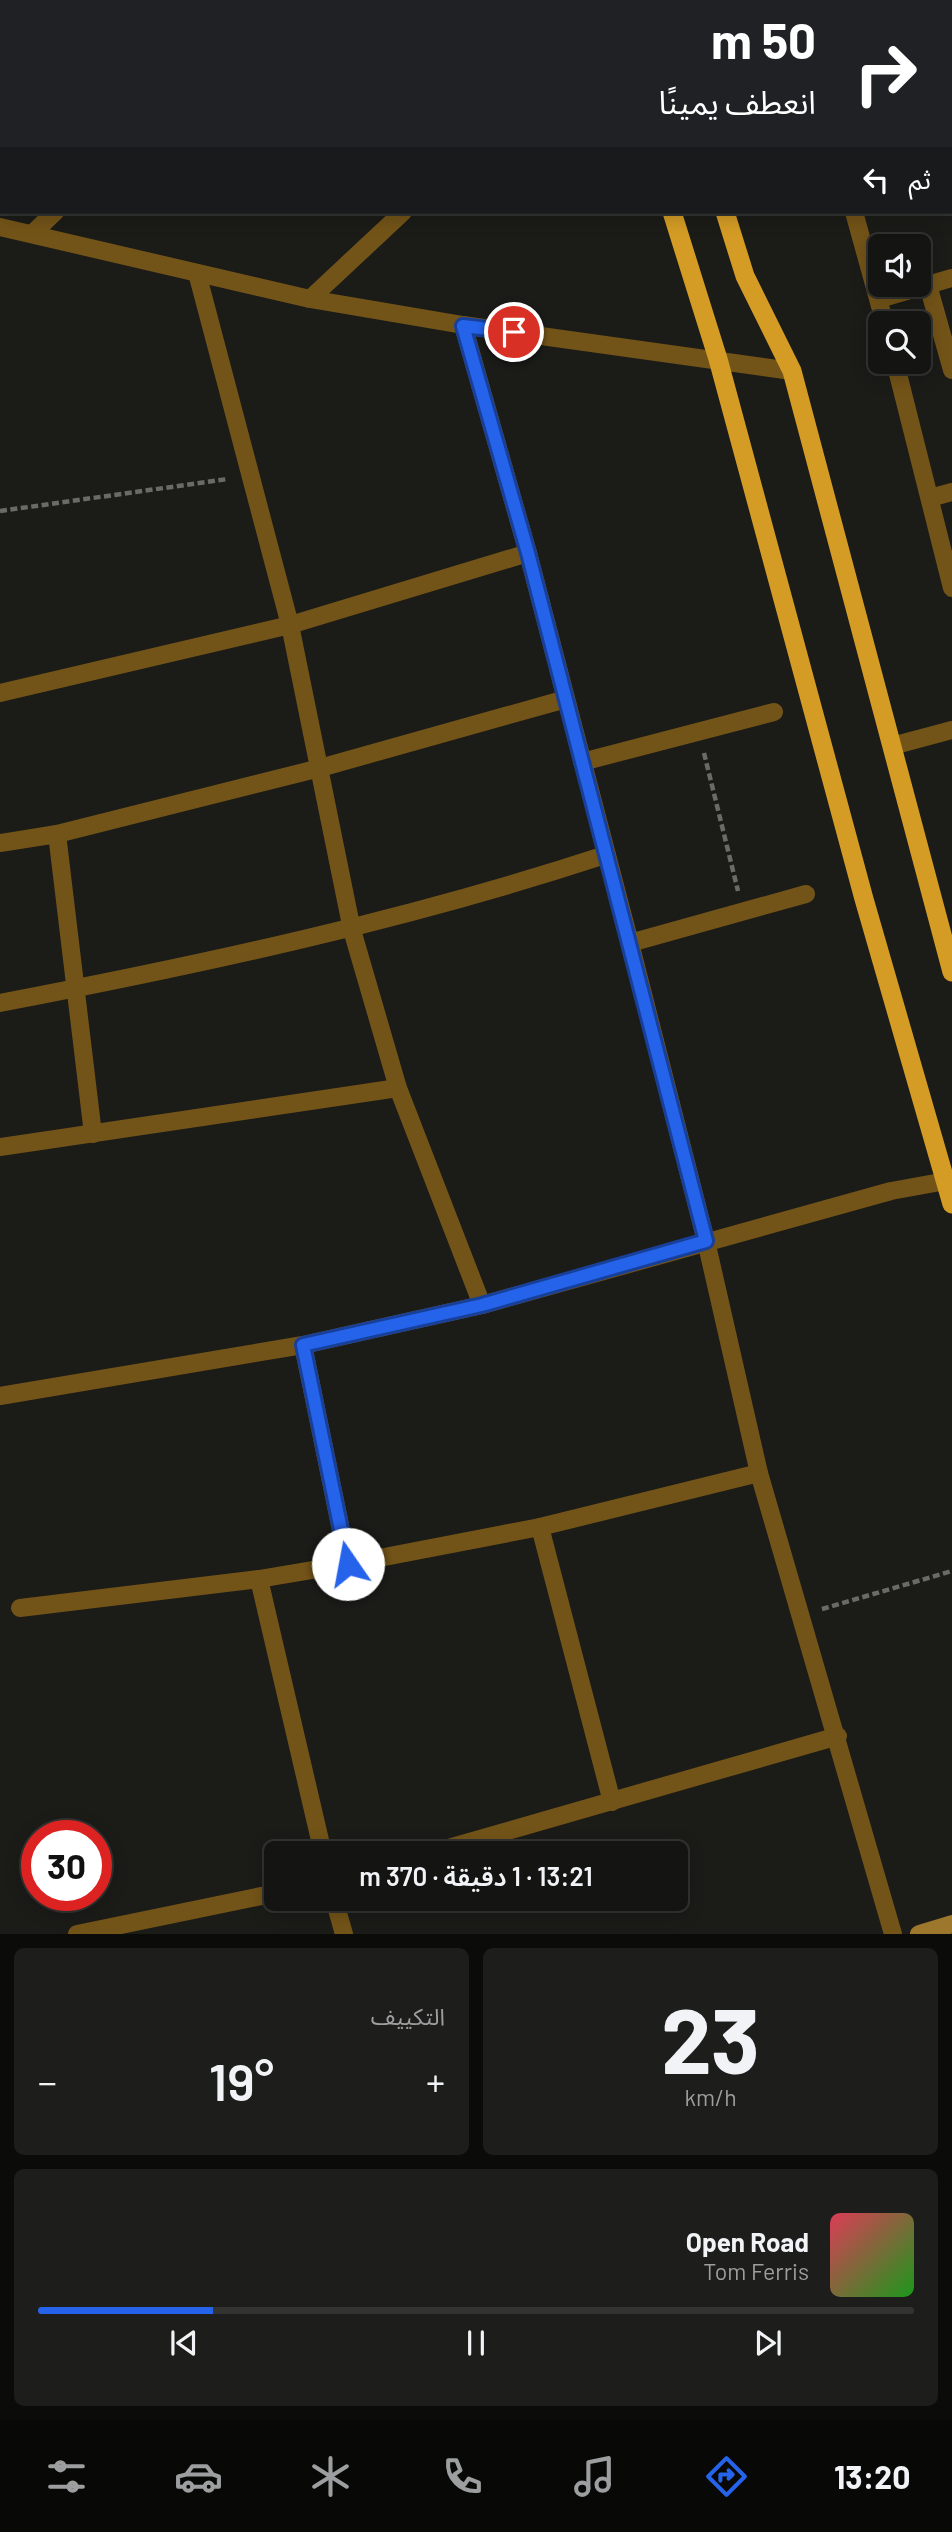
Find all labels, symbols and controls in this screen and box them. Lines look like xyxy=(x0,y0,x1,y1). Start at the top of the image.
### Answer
text: 50 m xyxy=(711,10,816,69)
icon: right xyxy=(840,28,931,119)
text: انعطف يمينًا xyxy=(659,82,816,120)
icon: left xyxy=(857,161,895,199)
text: ثم xyxy=(909,163,931,194)
map controls xyxy=(868,234,931,374)
button: sound xyxy=(868,234,931,297)
pin xyxy=(484,302,544,362)
button: search xyxy=(868,311,931,374)
icon: arrive xyxy=(495,313,533,351)
position arrow xyxy=(311,1527,385,1601)
speed limit sign: 30 xyxy=(21,1820,112,1911)
text: 13:21 · 1 دقيقة · 370 m xyxy=(359,1860,593,1891)
text: 23 xyxy=(661,1983,760,2092)
text: التكييف xyxy=(371,2002,445,2030)
text: 19° xyxy=(209,2049,274,2111)
text: − xyxy=(38,2058,57,2104)
text: + xyxy=(426,2058,445,2104)
text: km/h xyxy=(684,2083,737,2111)
text: Open Road xyxy=(686,2226,809,2257)
text: Tom Ferris xyxy=(703,2257,809,2285)
icon: previous xyxy=(165,2324,203,2362)
icon: pause xyxy=(457,2324,495,2362)
icon: next xyxy=(749,2324,787,2362)
icon: filters xyxy=(42,2452,91,2501)
icon: car xyxy=(174,2452,223,2501)
icon: climate xyxy=(306,2452,355,2501)
icon: phone xyxy=(438,2452,487,2501)
icon: music xyxy=(570,2452,619,2501)
icon: directions xyxy=(702,2452,751,2501)
text: 13:20 xyxy=(834,2457,910,2495)

